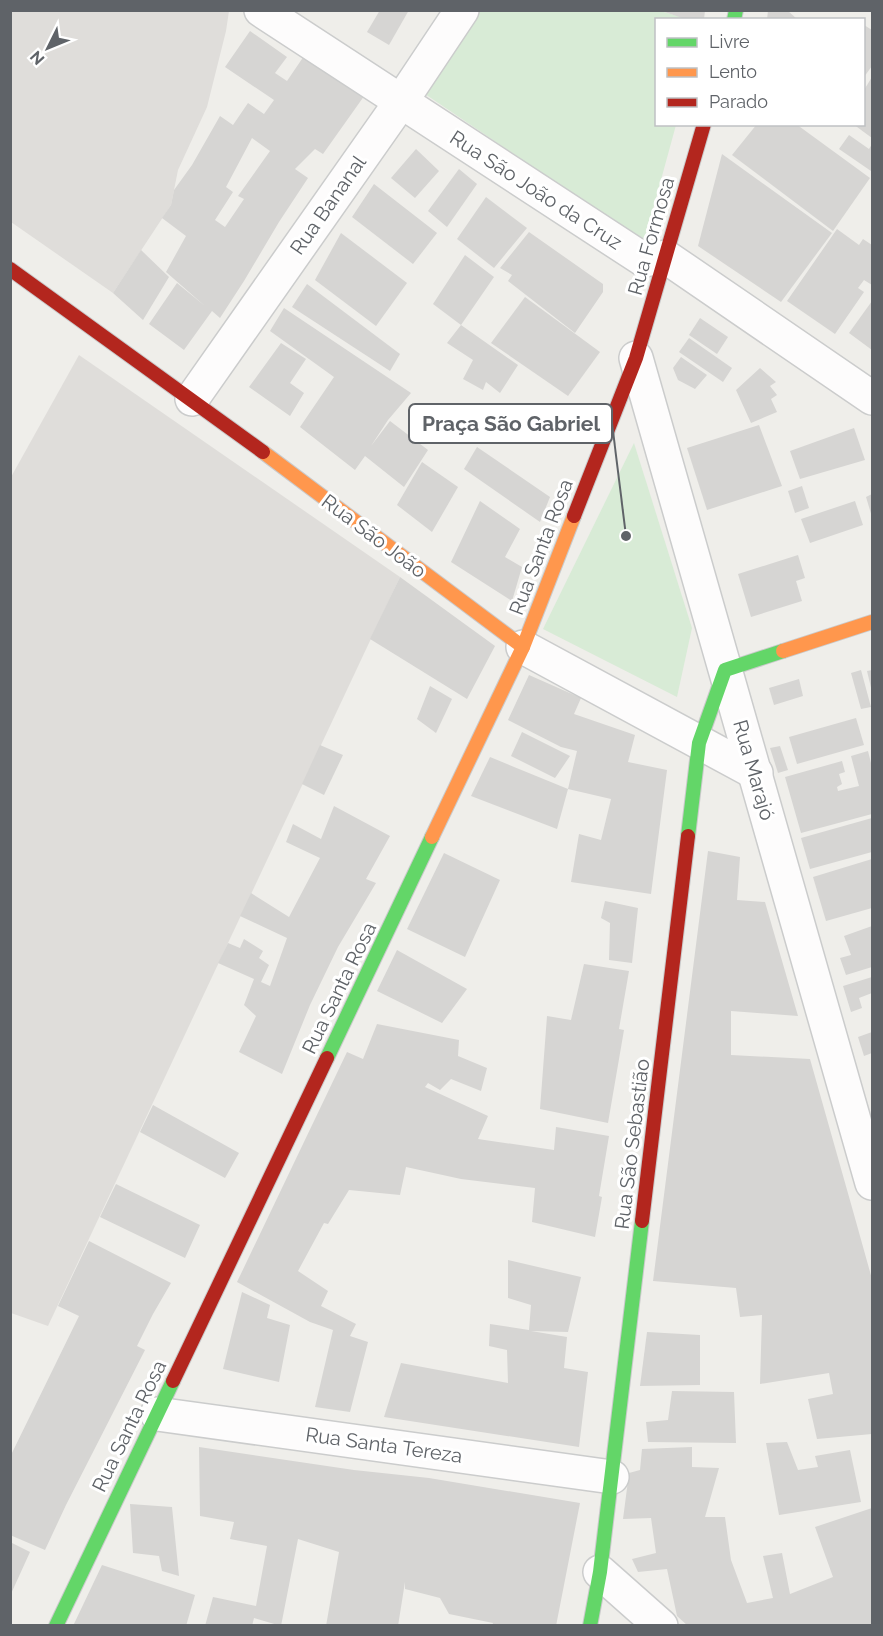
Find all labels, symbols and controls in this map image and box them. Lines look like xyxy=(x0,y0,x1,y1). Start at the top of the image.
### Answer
north arrow xyxy=(18,18,78,78)
legend xyxy=(655,18,865,126)
text: Livre xyxy=(709,31,750,52)
text: N xyxy=(26,47,49,69)
text: Lento xyxy=(709,61,757,82)
text: Parado xyxy=(709,91,768,112)
street label: Rua São João da Cruz xyxy=(445,125,627,255)
street label: Rua Bananal xyxy=(285,150,371,259)
street label: Rua Formosa xyxy=(623,174,679,298)
callout: Praça São Gabriel xyxy=(409,404,612,443)
text: Praça São Gabriel xyxy=(422,411,600,436)
street label: Rua Santa Rosa xyxy=(504,476,578,618)
street label: Rua São João xyxy=(317,489,431,583)
street label: Rua Marajó xyxy=(728,717,780,823)
street label: Rua Santa Rosa xyxy=(297,918,381,1058)
street label: Rua São Sebastião xyxy=(610,1057,654,1231)
street label: Rua Santa Rosa xyxy=(87,1356,171,1496)
street label: Rua Santa Tereza xyxy=(304,1422,464,1468)

